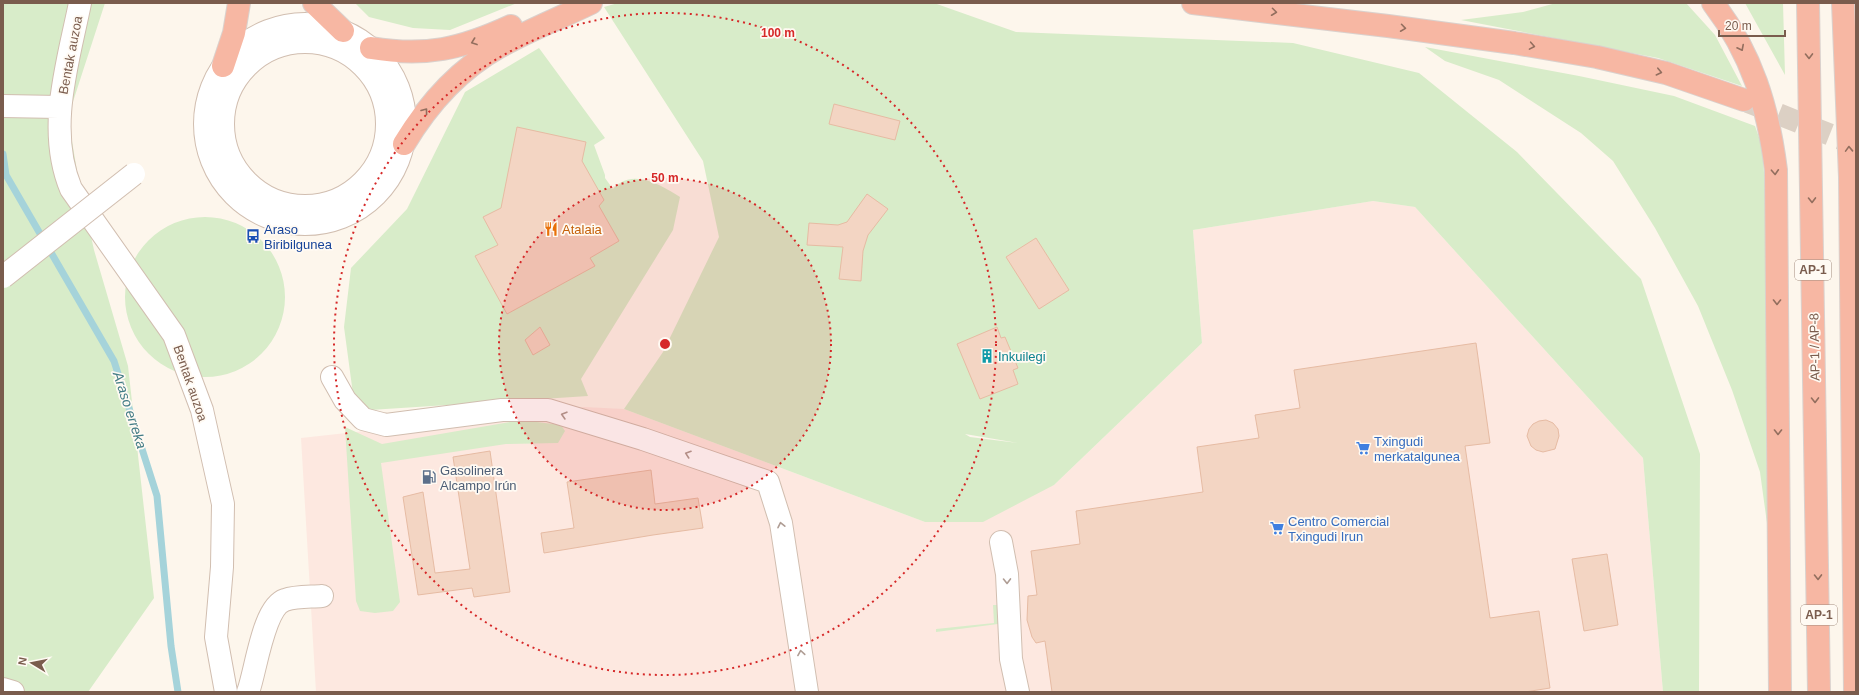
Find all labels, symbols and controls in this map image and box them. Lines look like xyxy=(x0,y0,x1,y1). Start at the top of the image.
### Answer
one-way arrow xyxy=(1271,8,1277,17)
scale bar xyxy=(1719,12,1785,38)
street label: Bentak auzoa xyxy=(56,14,86,96)
text: 20 m xyxy=(1725,19,1752,33)
one-way arrow xyxy=(1400,23,1406,32)
text: 100 m xyxy=(761,26,795,40)
one-way arrow xyxy=(471,37,478,45)
one-way arrow xyxy=(1528,41,1535,50)
one-way arrow xyxy=(1736,43,1744,51)
one-way arrow xyxy=(1805,53,1813,59)
one-way arrow xyxy=(1656,67,1662,75)
one-way arrow xyxy=(421,109,428,116)
one-way arrow xyxy=(1844,146,1853,152)
one-way arrow xyxy=(1771,169,1780,175)
text: 50 m xyxy=(651,171,679,185)
one-way arrow xyxy=(1808,197,1816,203)
restaurant icon: Atalaia xyxy=(543,221,559,237)
place label: Araso Biribilgunea xyxy=(264,222,333,252)
place label: Atalaia xyxy=(562,222,603,237)
bus stop icon: Araso Biribilgunea xyxy=(245,228,261,244)
road number: AP-1 xyxy=(1795,260,1831,280)
one-way arrow xyxy=(1773,299,1781,305)
street label: AP-1 / AP-8 xyxy=(1806,313,1823,381)
centre of rings xyxy=(658,337,672,351)
street label: Bentak auzoa xyxy=(170,343,211,424)
building icon: Inkuilegi xyxy=(979,348,995,364)
place label: Inkuilegi xyxy=(998,349,1046,364)
water label: Araso erreka xyxy=(110,368,150,451)
one-way arrow xyxy=(1811,397,1819,403)
one-way arrow xyxy=(561,411,568,420)
one-way arrow xyxy=(1774,429,1782,435)
place label: Txingudi merkatalgunea xyxy=(1374,434,1461,464)
supermarket icon: Txingudi merkatalgunea xyxy=(1355,440,1371,456)
one-way arrow xyxy=(685,451,692,459)
place label: Gasolinera Alcampo Irún xyxy=(440,463,517,493)
fuel station icon: Gasolinera Alcampo Irún xyxy=(421,469,437,485)
place label: Centro Comercial Txingudi Irun xyxy=(1288,514,1389,544)
supermarket icon: Centro Comercial Txingudi Irun xyxy=(1269,520,1285,536)
one-way arrow xyxy=(778,522,786,528)
one-way arrow xyxy=(1814,574,1822,580)
one-way arrow xyxy=(1003,578,1011,584)
road number: AP-1 xyxy=(1801,605,1837,625)
north arrow xyxy=(12,643,52,683)
one-way arrow xyxy=(798,650,806,657)
text: N xyxy=(16,656,29,666)

